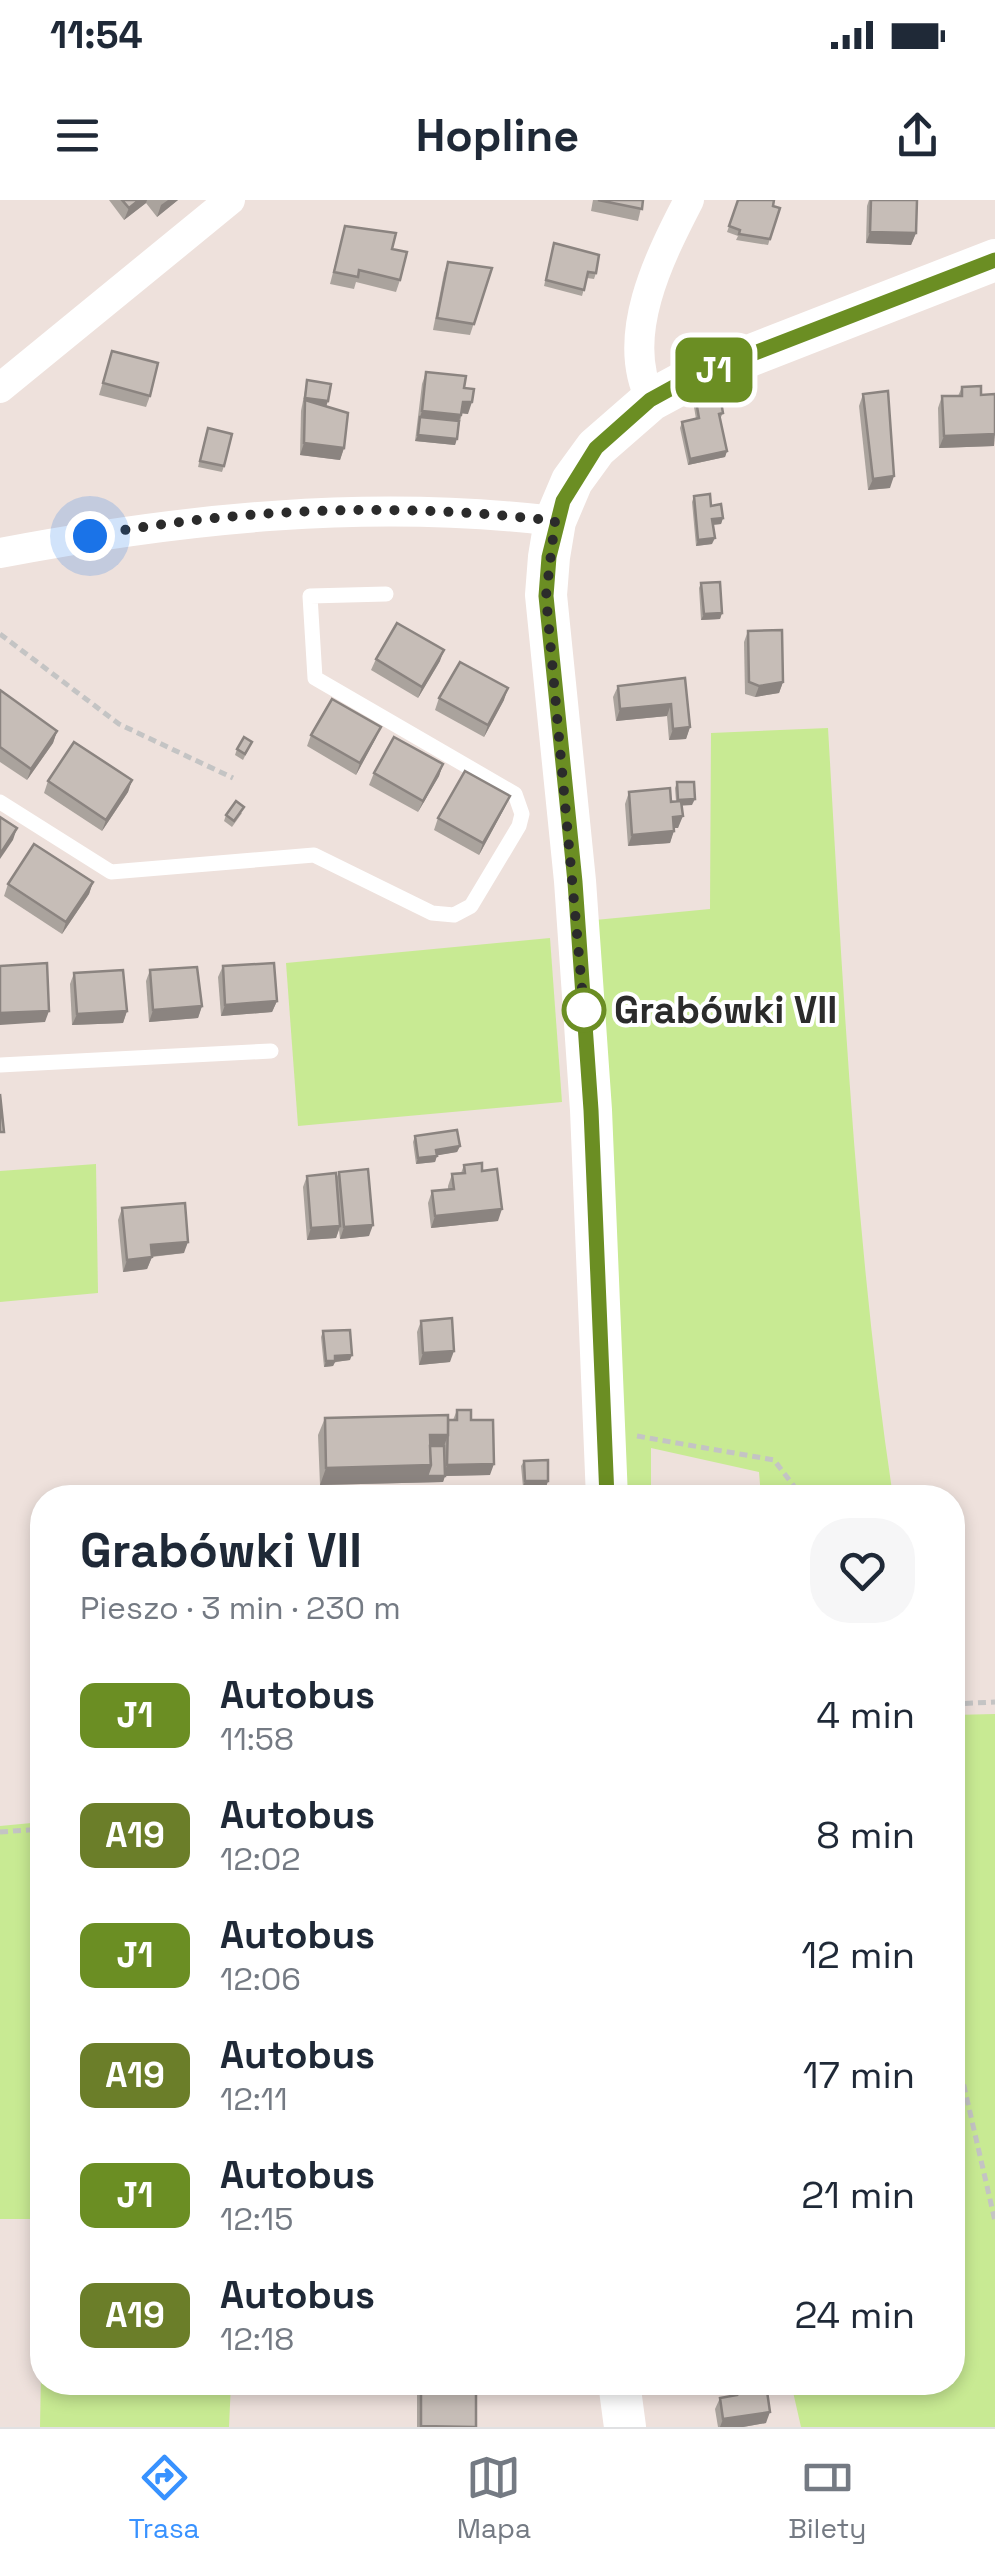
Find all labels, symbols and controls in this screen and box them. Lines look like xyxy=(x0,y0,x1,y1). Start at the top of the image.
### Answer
text: 11:54 xyxy=(50,11,143,59)
text: Hopline xyxy=(416,107,579,164)
icon: menu xyxy=(50,108,105,163)
icon: share xyxy=(890,108,945,163)
line badge: J1 xyxy=(669,338,759,402)
text: J1 xyxy=(695,348,733,392)
your location xyxy=(65,511,115,561)
place label: Grabówki VII xyxy=(614,986,837,1034)
marker: Grabówki VII xyxy=(563,989,605,1031)
button: heart xyxy=(810,1518,915,1623)
text: Grabówki VII xyxy=(80,1520,362,1581)
text: Pieszo · 3 min · 230 m xyxy=(80,1588,401,1628)
text: Autobus xyxy=(220,1671,375,1719)
text: 4 min xyxy=(816,1691,915,1739)
text: J1 xyxy=(116,1693,154,1737)
text: 11:58 xyxy=(220,1719,294,1759)
text: Autobus xyxy=(220,1791,375,1839)
text: 8 min xyxy=(816,1811,915,1859)
text: A19 xyxy=(105,1813,165,1857)
text: 12:02 xyxy=(220,1839,301,1879)
text: Autobus xyxy=(220,1911,375,1959)
text: 12 min xyxy=(801,1931,915,1979)
text: J1 xyxy=(116,1933,154,1977)
text: 12:06 xyxy=(220,1959,301,1999)
text: Autobus xyxy=(220,2031,375,2079)
text: 17 min xyxy=(803,2051,915,2099)
text: A19 xyxy=(105,2053,165,2097)
text: 12:11 xyxy=(220,2079,288,2119)
text: Autobus xyxy=(220,2151,375,2199)
text: 21 min xyxy=(801,2171,915,2219)
text: J1 xyxy=(116,2173,154,2217)
text: 12:15 xyxy=(220,2199,293,2239)
text: Autobus xyxy=(220,2271,375,2319)
text: 24 min xyxy=(794,2291,915,2339)
text: A19 xyxy=(105,2293,165,2337)
text: 12:18 xyxy=(220,2319,294,2359)
tab: Trasa xyxy=(129,2450,200,2546)
tab: Mapa xyxy=(457,2450,531,2546)
tab: Bilety xyxy=(788,2450,866,2546)

